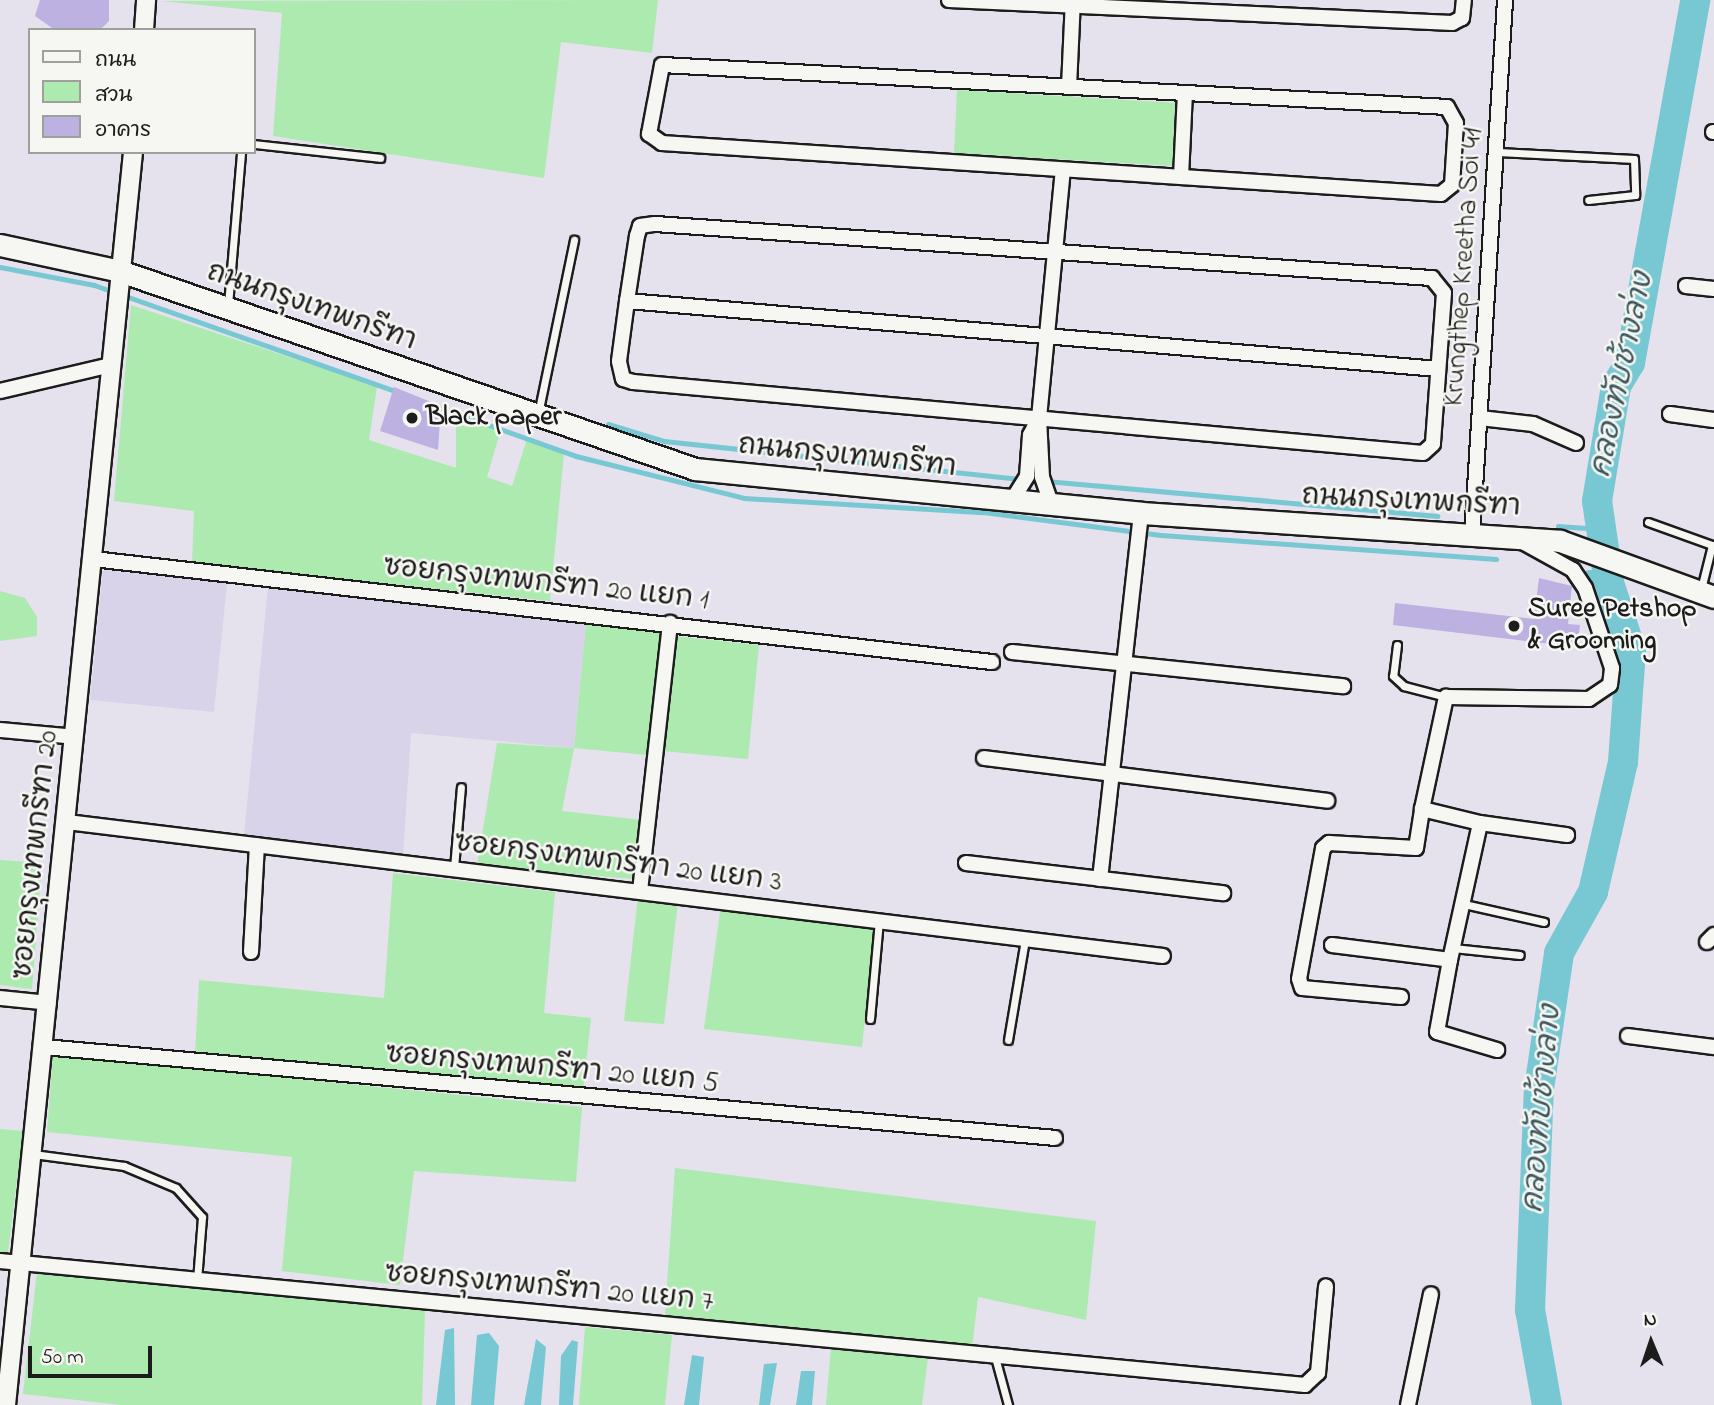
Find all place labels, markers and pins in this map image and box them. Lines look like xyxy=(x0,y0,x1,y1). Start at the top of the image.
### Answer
place label: Black paper xyxy=(426,401,561,435)
marker: Black paper xyxy=(404,410,420,426)
place label: Suree Petshop & Grooming xyxy=(1528,593,1697,659)
marker: Suree Petshop & Grooming xyxy=(1506,618,1522,634)

